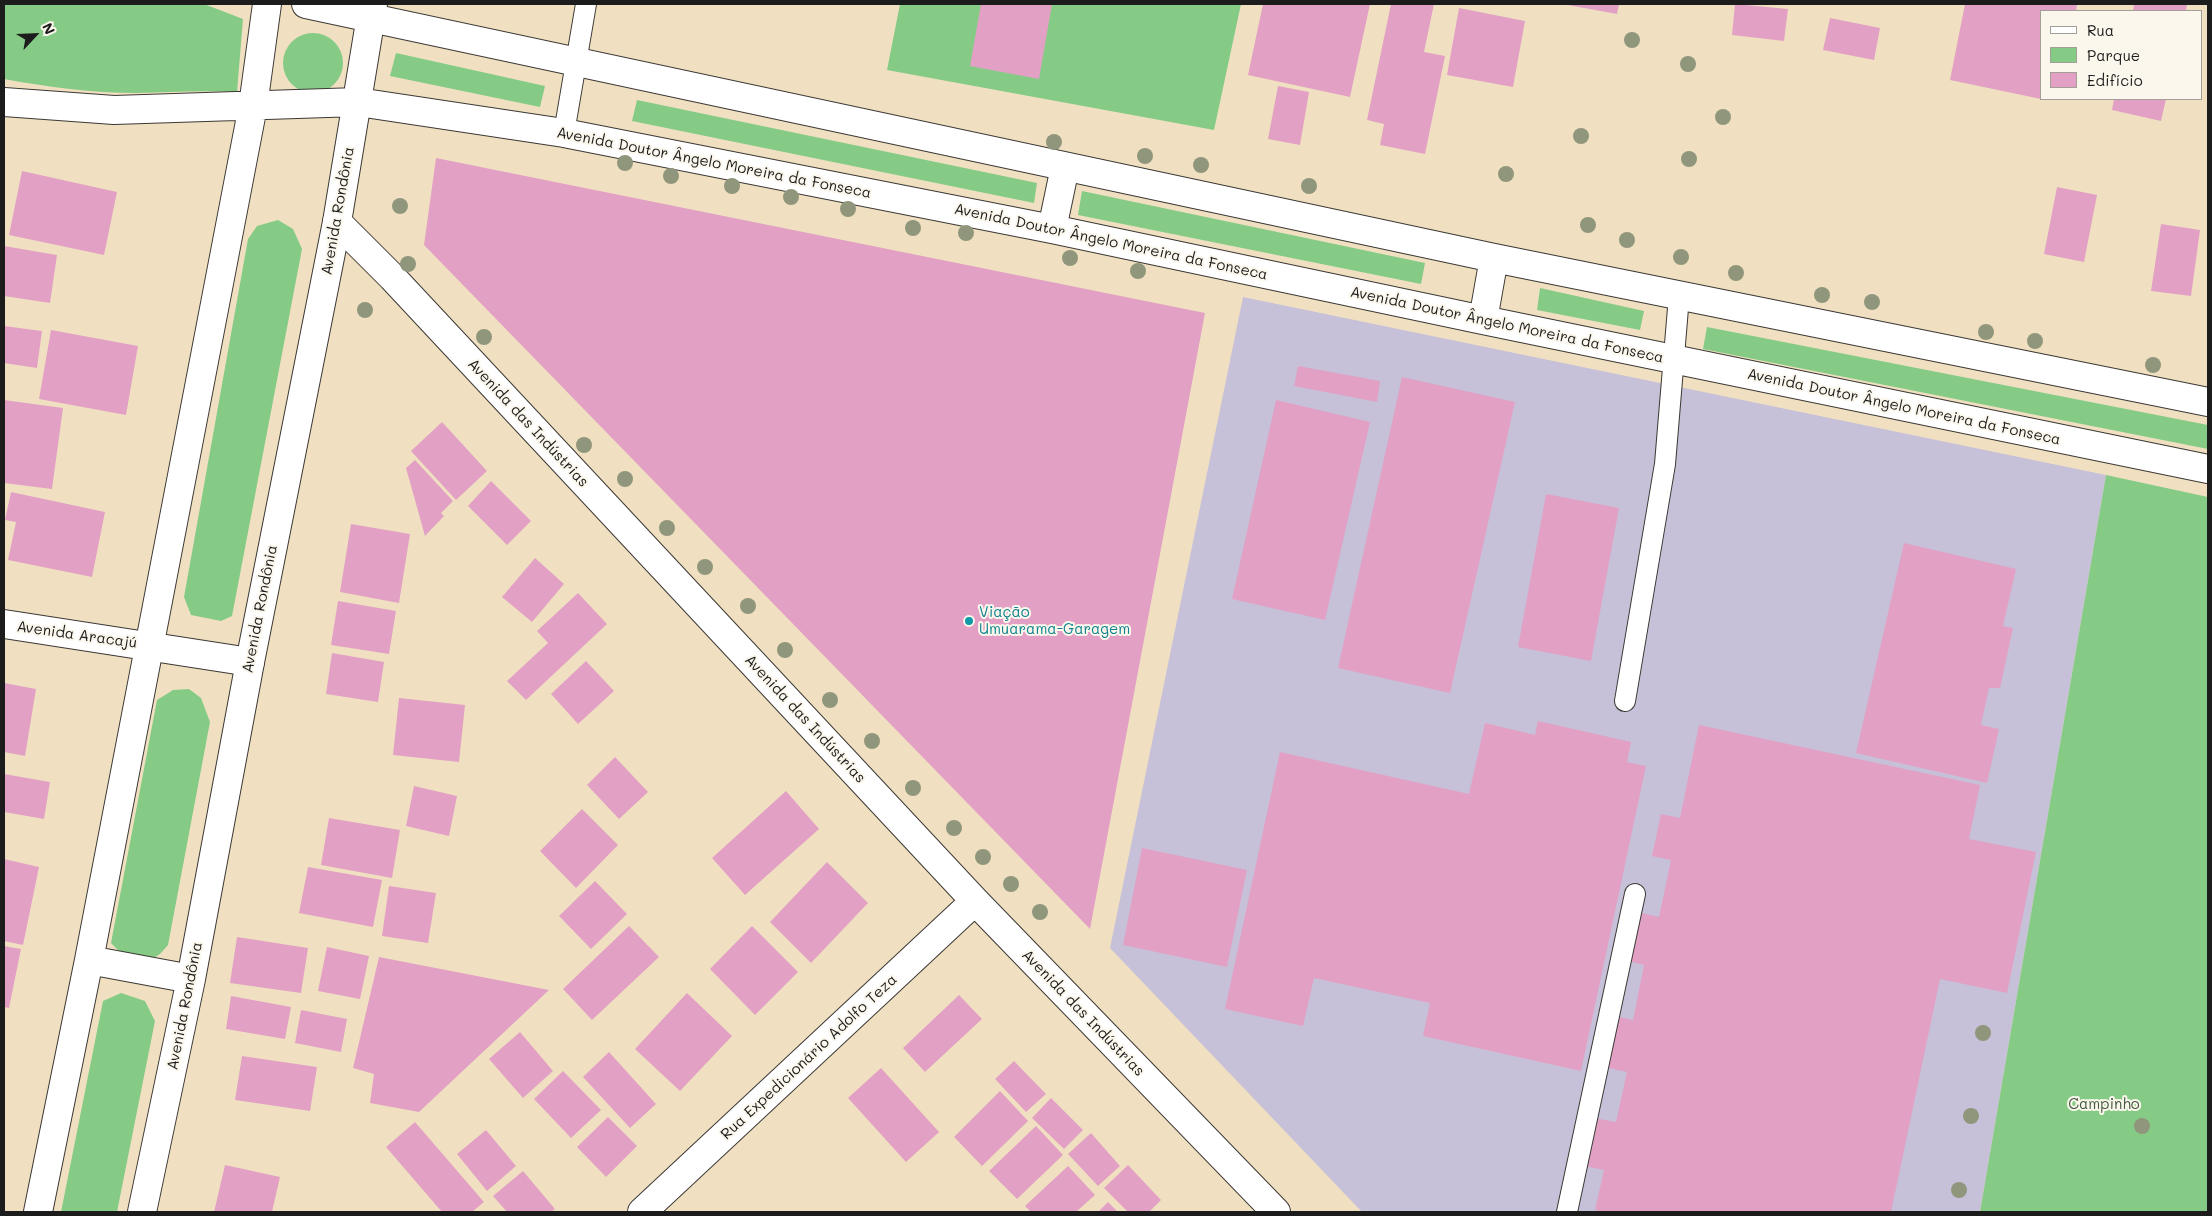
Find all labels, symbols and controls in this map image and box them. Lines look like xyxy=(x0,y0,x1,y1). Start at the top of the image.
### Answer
north arrow xyxy=(10,10,60,60)
legend xyxy=(2040,10,2202,100)
text: N xyxy=(38,20,60,37)
text: Rua xyxy=(2087,20,2114,40)
text: Parque xyxy=(2087,45,2140,65)
text: Edifício xyxy=(2087,70,2143,90)
street label: Avenida Doutor Ângelo Moreira da Fonseca xyxy=(555,124,873,202)
street label: Avenida Rondônia xyxy=(318,145,358,277)
street label: Avenida Doutor Ângelo Moreira da Fonseca xyxy=(953,200,1269,284)
street label: Avenida Doutor Ângelo Moreira da Fonseca xyxy=(1349,283,1665,367)
street label: Avenida das Indústrias xyxy=(464,355,592,491)
street label: Avenida Doutor Ângelo Moreira da Fonseca xyxy=(1746,365,2062,449)
street label: Avenida Rondônia xyxy=(239,543,281,675)
place label: Viação Umuarama-Garagem xyxy=(979,603,1130,638)
marker: Viação Umuarama-Garagem xyxy=(963,615,975,627)
street label: Avenida Aracajú xyxy=(16,618,138,652)
street label: Avenida das Indústrias xyxy=(741,651,869,787)
street label: Avenida Rondônia xyxy=(164,940,206,1072)
street label: Avenida das Indústrias xyxy=(1018,946,1148,1080)
street label: Rua Expedicionário Adolfo Teza xyxy=(717,971,901,1143)
park label: Campinho xyxy=(2068,1095,2140,1113)

